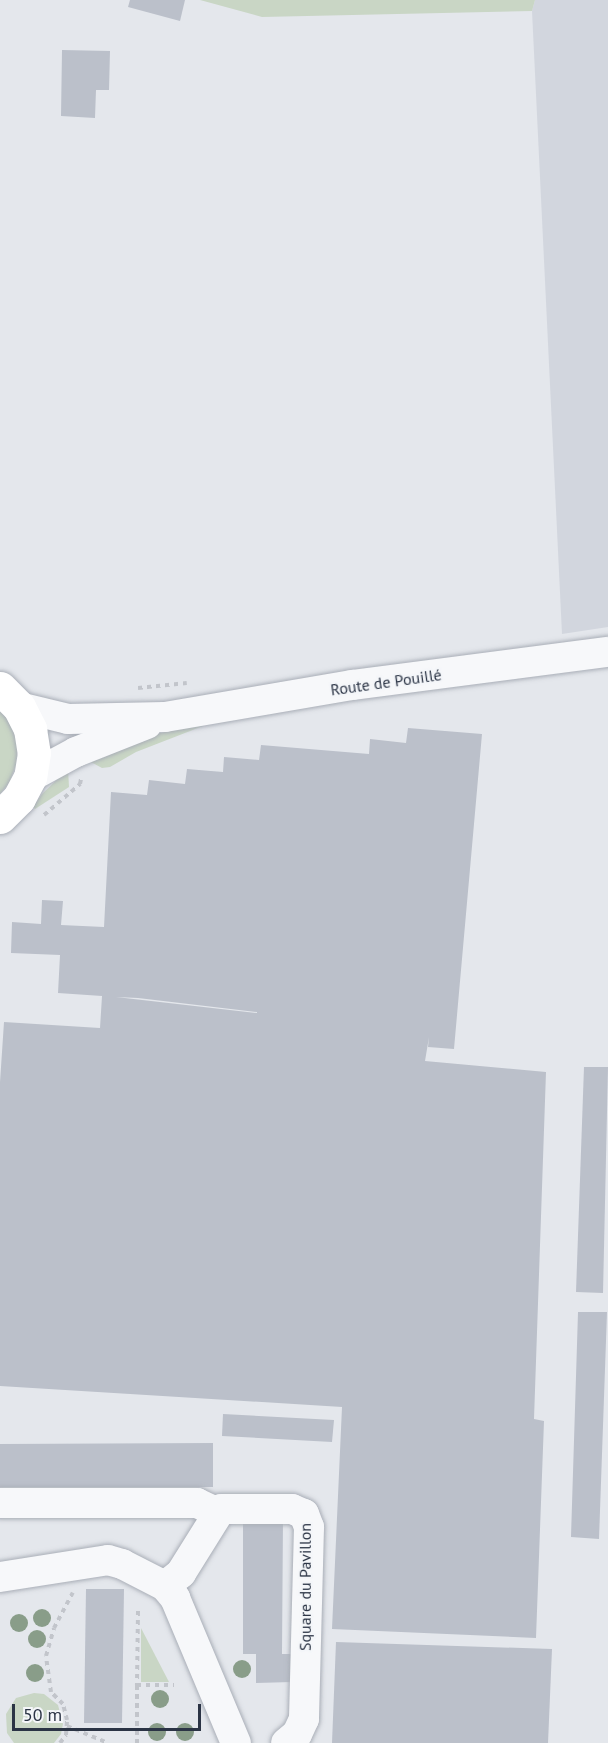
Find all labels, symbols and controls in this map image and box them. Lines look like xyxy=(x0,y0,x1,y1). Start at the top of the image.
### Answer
street label: Route de Pouillé xyxy=(329,665,443,699)
street label: Square du Pavillon xyxy=(295,1523,315,1651)
scale bar xyxy=(15,1692,204,1730)
text: 50 m xyxy=(23,1703,62,1726)

